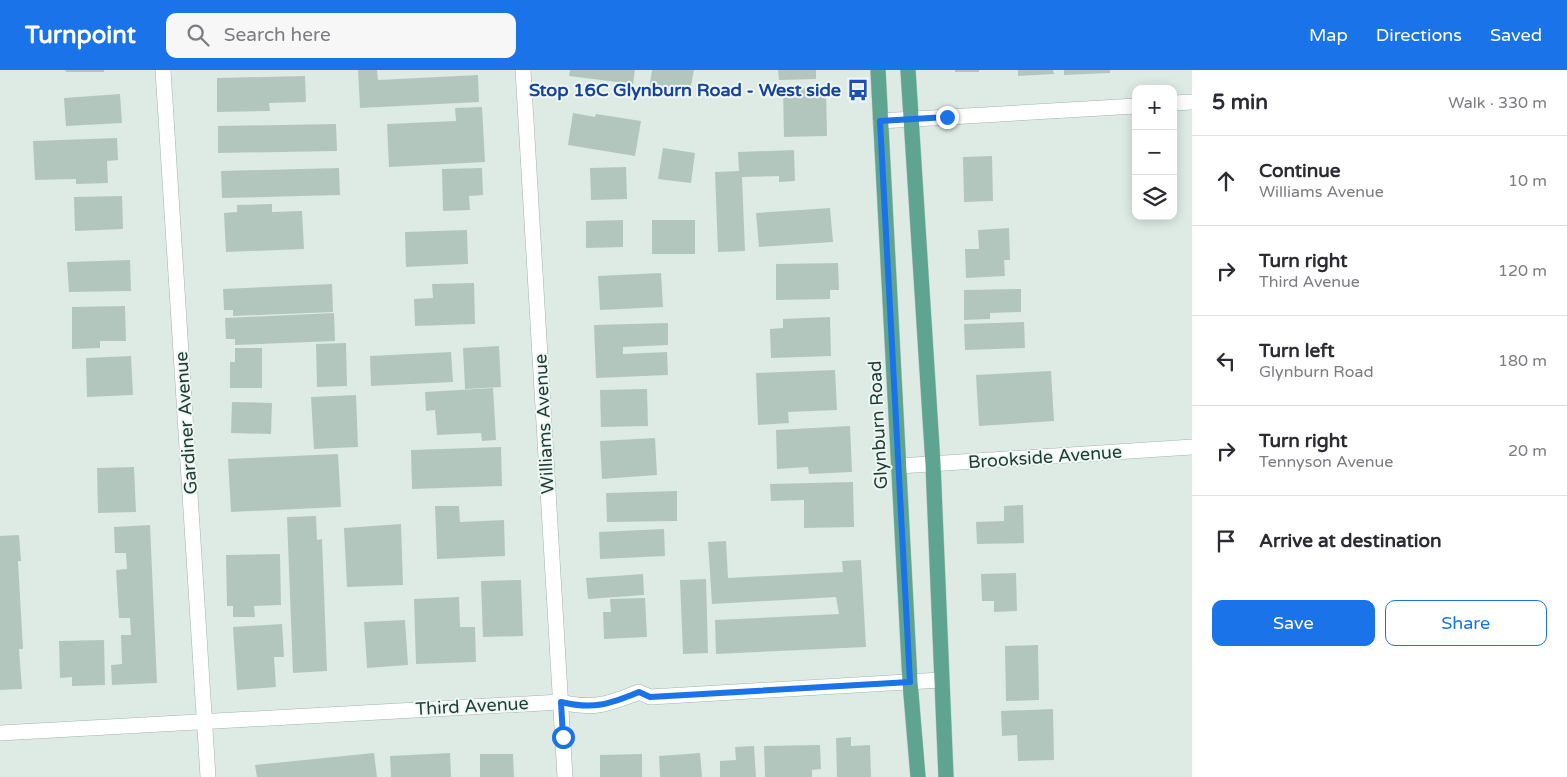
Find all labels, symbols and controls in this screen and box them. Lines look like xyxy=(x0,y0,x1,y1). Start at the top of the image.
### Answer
search box xyxy=(166,13,516,58)
text: Turnpoint xyxy=(25,21,136,50)
icon: search xyxy=(184,21,212,49)
text: Search here xyxy=(224,24,331,46)
text: Map xyxy=(1309,24,1348,46)
text: Directions xyxy=(1376,24,1462,46)
text: Saved xyxy=(1490,24,1542,46)
bus stop icon: Stop 16C Glynburn Road - West side xyxy=(845,77,871,103)
place label: Stop 16C Glynburn Road - West side xyxy=(529,79,841,101)
map controls xyxy=(1132,85,1177,220)
button: + xyxy=(1132,85,1177,130)
text: 5 min xyxy=(1212,90,1268,115)
text: Walk · 330 m xyxy=(1448,93,1547,113)
route end xyxy=(936,106,959,129)
button: − xyxy=(1132,130,1177,175)
text: Continue xyxy=(1259,160,1341,182)
icon: ahead xyxy=(1212,167,1240,195)
text: 10 m xyxy=(1508,171,1547,191)
button: layers xyxy=(1132,175,1177,220)
text: Williams Avenue xyxy=(1259,182,1384,202)
text: Turn right xyxy=(1259,250,1347,272)
icon: right xyxy=(1212,257,1240,285)
text: 120 m xyxy=(1498,261,1547,281)
text: Third Avenue xyxy=(1259,272,1360,292)
text: Turn left xyxy=(1259,340,1335,362)
icon: left xyxy=(1212,347,1240,375)
street label: Gardiner Avenue xyxy=(170,351,202,495)
text: 180 m xyxy=(1498,351,1547,371)
street label: Williams Avenue xyxy=(529,353,559,495)
street label: Glynburn Road xyxy=(864,360,892,490)
text: Glynburn Road xyxy=(1259,362,1374,382)
text: Turn right xyxy=(1259,430,1347,452)
icon: right xyxy=(1212,437,1240,465)
street label: Brookside Avenue xyxy=(967,441,1123,473)
text: 20 m xyxy=(1508,441,1547,461)
text: Tennyson Avenue xyxy=(1259,452,1393,472)
icon: arrive xyxy=(1212,527,1240,555)
text: Arrive at destination xyxy=(1259,530,1442,552)
button: Save xyxy=(1212,600,1375,646)
button: Share xyxy=(1385,600,1547,646)
street label: Third Avenue xyxy=(415,692,529,720)
route start xyxy=(552,726,575,749)

